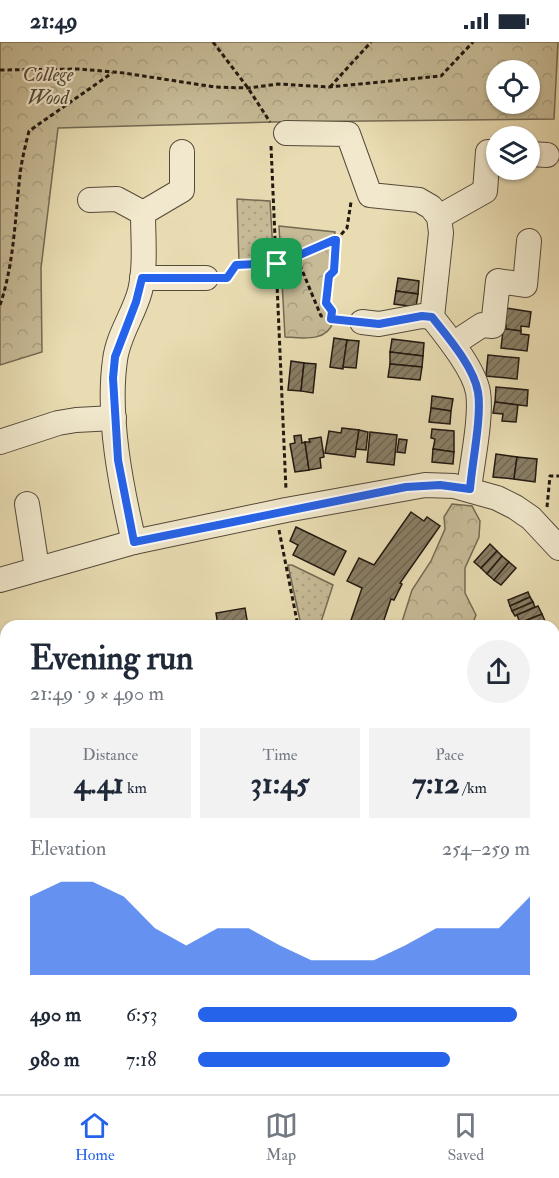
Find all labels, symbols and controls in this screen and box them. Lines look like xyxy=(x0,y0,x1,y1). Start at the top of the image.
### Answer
text: 21:49 xyxy=(30,7,78,35)
map controls xyxy=(486,60,540,180)
button: locate xyxy=(486,60,540,114)
park label: College Wood xyxy=(23,62,74,110)
button: layers xyxy=(486,126,540,180)
pin xyxy=(251,238,302,289)
icon: arrive xyxy=(260,247,293,280)
text: Evening run xyxy=(30,638,193,679)
button: share xyxy=(467,640,530,703)
text: 21:49 · 9 × 490 m xyxy=(30,681,164,706)
text: Distance xyxy=(82,745,138,765)
text: Time xyxy=(263,745,297,765)
text: Pace xyxy=(435,745,464,765)
text: 4.41 xyxy=(74,765,124,802)
text: 31:45 xyxy=(250,765,310,802)
text: 7:12 xyxy=(412,765,459,802)
text: km xyxy=(124,778,147,798)
text: /km xyxy=(459,778,487,798)
text: Elevation xyxy=(30,836,106,861)
text: 254–259 m xyxy=(442,836,530,861)
text: 490 m xyxy=(30,1002,81,1027)
text: 6:53 xyxy=(126,1002,158,1027)
text: 980 m xyxy=(30,1047,80,1072)
text: 7:18 xyxy=(126,1047,157,1072)
tab: Home xyxy=(75,1109,115,1165)
tab: Map xyxy=(265,1109,298,1165)
tab: Saved xyxy=(447,1109,484,1165)

